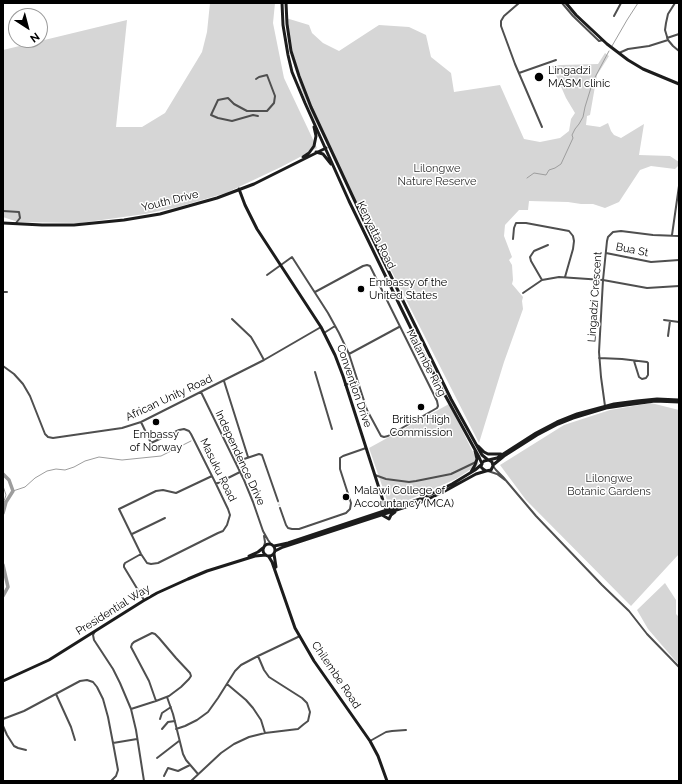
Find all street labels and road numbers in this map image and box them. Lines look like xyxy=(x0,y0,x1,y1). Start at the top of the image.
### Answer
street label: Youth Drive xyxy=(140,188,200,214)
street label: Kenyatta Road xyxy=(354,199,398,271)
street label: Bua St xyxy=(615,240,649,260)
street label: Lingadzi Crescent xyxy=(585,251,605,343)
street label: Malambe Ring xyxy=(403,327,449,399)
street label: Convention Drive xyxy=(334,343,374,429)
street label: African Unity Road xyxy=(123,372,215,424)
street label: Independence Drive xyxy=(212,408,268,508)
street label: Masuku Road xyxy=(197,436,239,504)
street label: Presidential Way xyxy=(73,582,153,638)
street label: Chilembe Road xyxy=(309,639,363,711)

